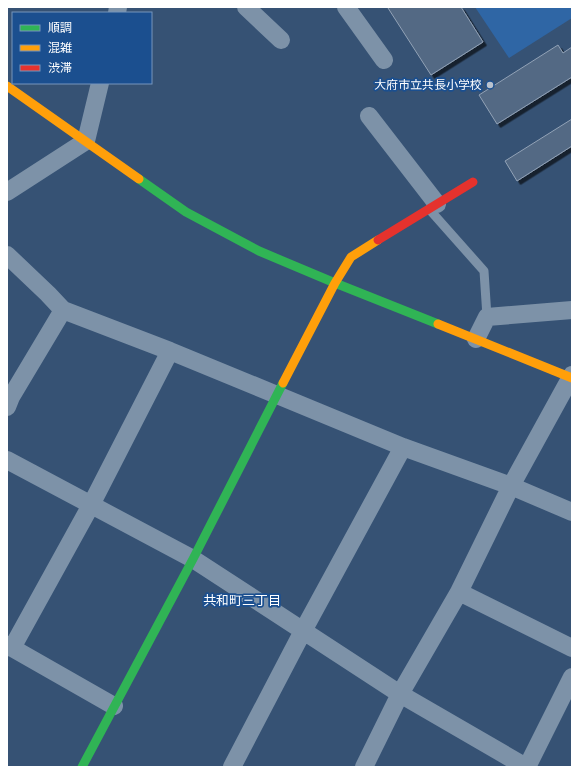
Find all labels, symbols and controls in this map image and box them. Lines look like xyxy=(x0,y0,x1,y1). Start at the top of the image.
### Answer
legend xyxy=(12,12,152,84)
text: 順調 xyxy=(48,21,72,35)
text: 混雑 xyxy=(48,41,72,55)
text: 渋滞 xyxy=(48,61,72,75)
place label: 大府市立共長小学校 xyxy=(374,78,482,92)
marker: 大府市立共長小学校 xyxy=(485,80,495,90)
district label: 共和町三丁目 xyxy=(203,593,281,608)

